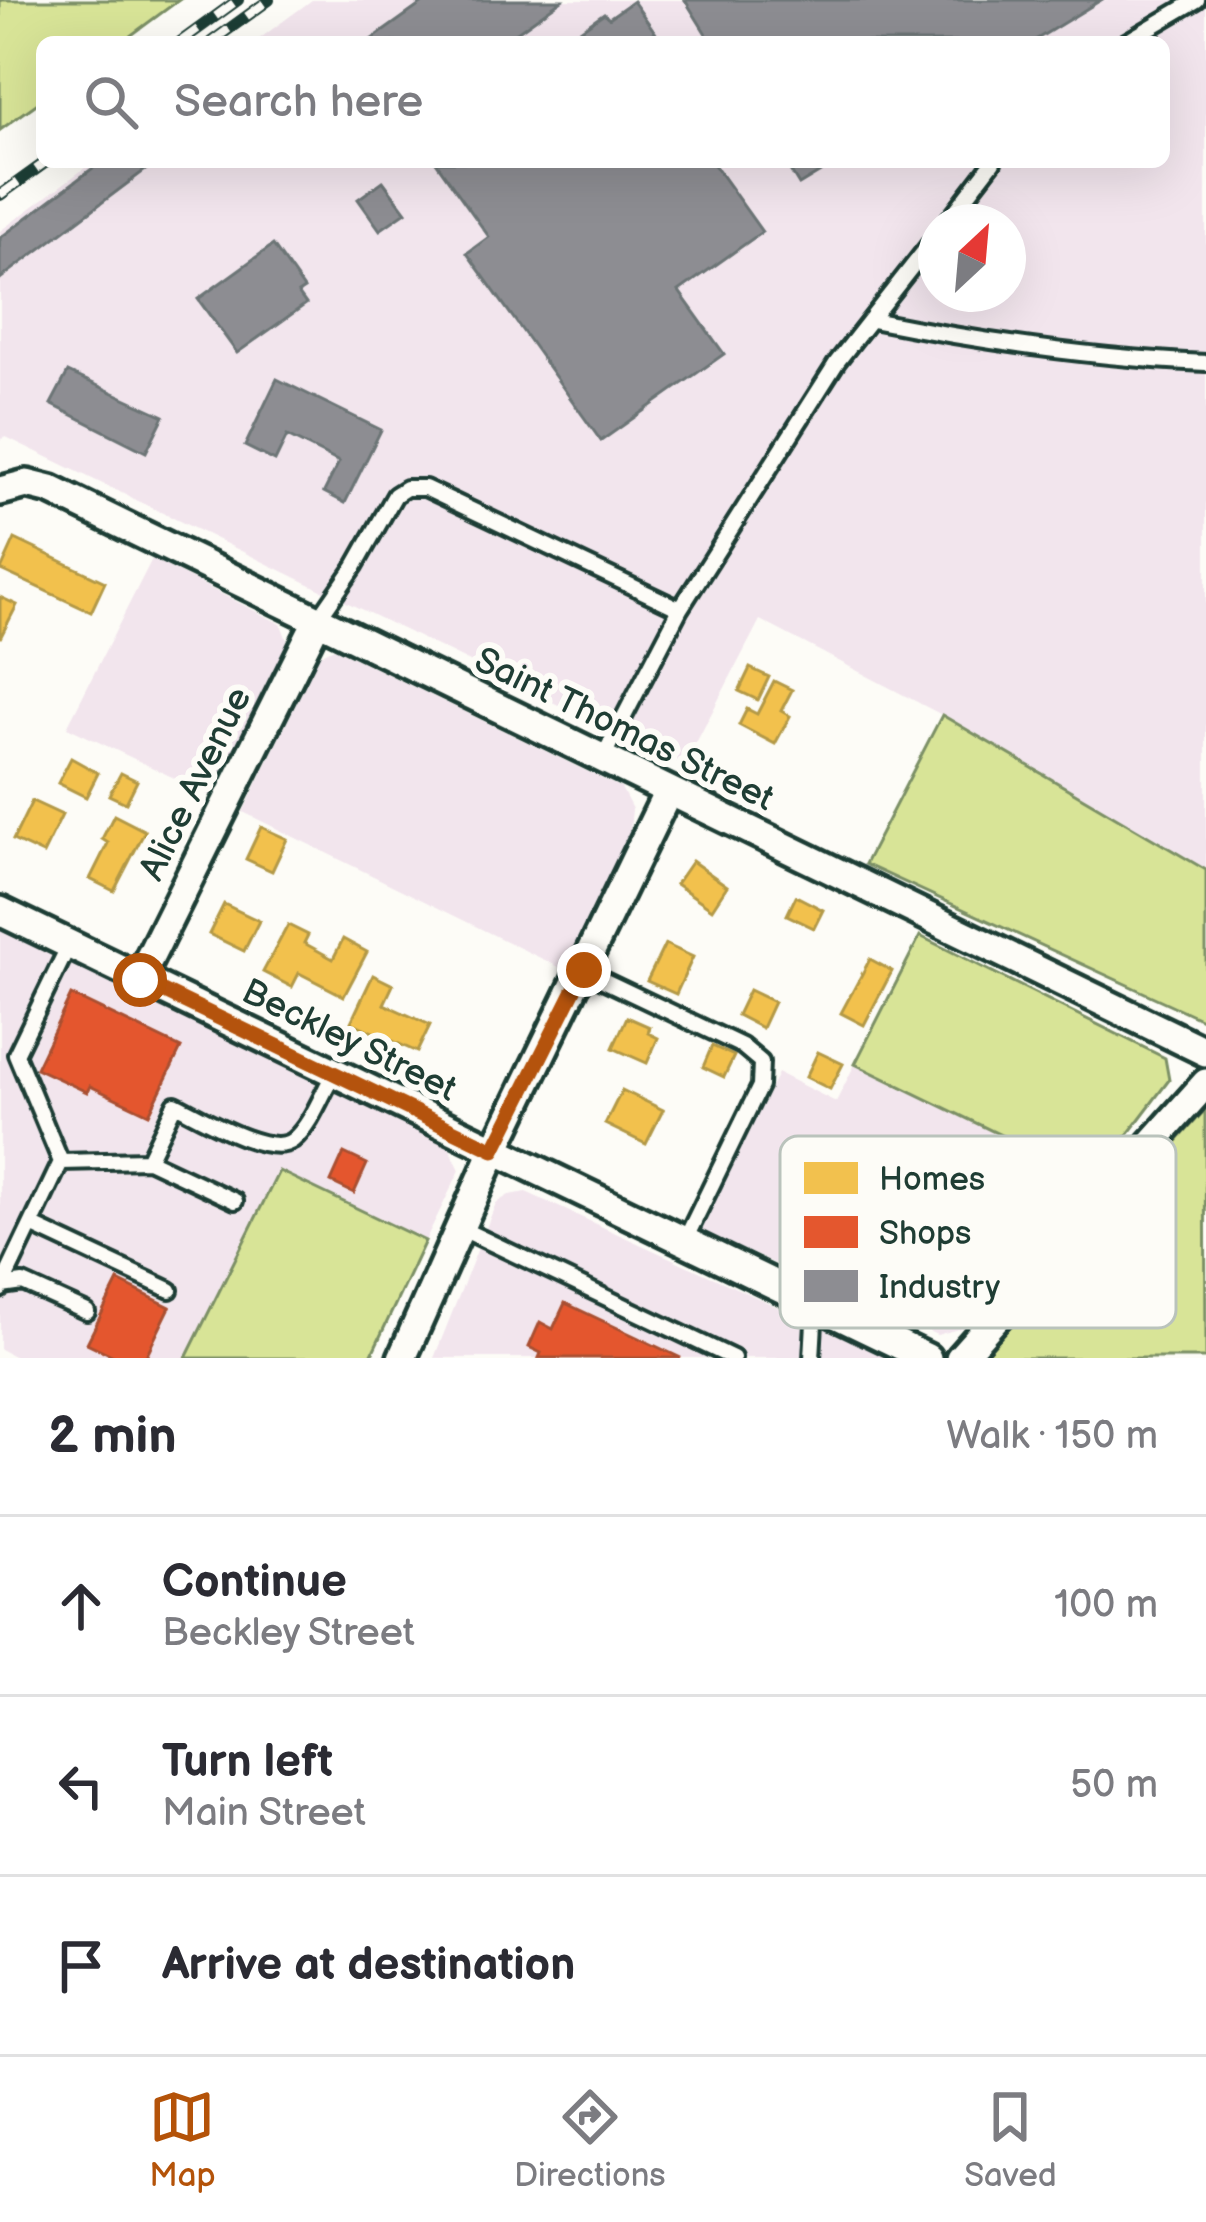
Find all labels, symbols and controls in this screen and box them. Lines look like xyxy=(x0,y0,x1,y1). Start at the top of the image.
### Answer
search box xyxy=(36,36,1170,168)
icon: search xyxy=(78,69,144,135)
text: Search here xyxy=(174,75,423,130)
north arrow xyxy=(918,204,1026,312)
street label: Saint Thomas Street xyxy=(467,639,781,821)
street label: Alice Avenue xyxy=(131,680,261,888)
route end xyxy=(557,943,611,997)
route start xyxy=(113,953,167,1007)
street label: Beckley Street xyxy=(235,971,463,1111)
legend xyxy=(780,1136,1176,1328)
text: Homes xyxy=(879,1160,985,1200)
text: Shops xyxy=(879,1214,971,1254)
text: Industry xyxy=(879,1268,1000,1308)
text: 2 min xyxy=(48,1406,177,1467)
text: Walk · 150 m xyxy=(946,1413,1158,1460)
text: Continue xyxy=(162,1555,347,1610)
icon: ahead xyxy=(48,1573,114,1639)
text: 100 m xyxy=(1054,1582,1158,1629)
text: Beckley Street xyxy=(162,1610,415,1657)
text: Turn left xyxy=(162,1735,333,1790)
icon: left xyxy=(48,1753,114,1819)
text: 50 m xyxy=(1070,1762,1158,1809)
text: Main Street xyxy=(162,1790,366,1837)
icon: arrive xyxy=(48,1933,114,1999)
text: Arrive at destination xyxy=(162,1938,575,1993)
tab: Map xyxy=(149,2084,216,2196)
tab: Directions xyxy=(514,2084,666,2196)
tab: Saved xyxy=(964,2084,1057,2196)

